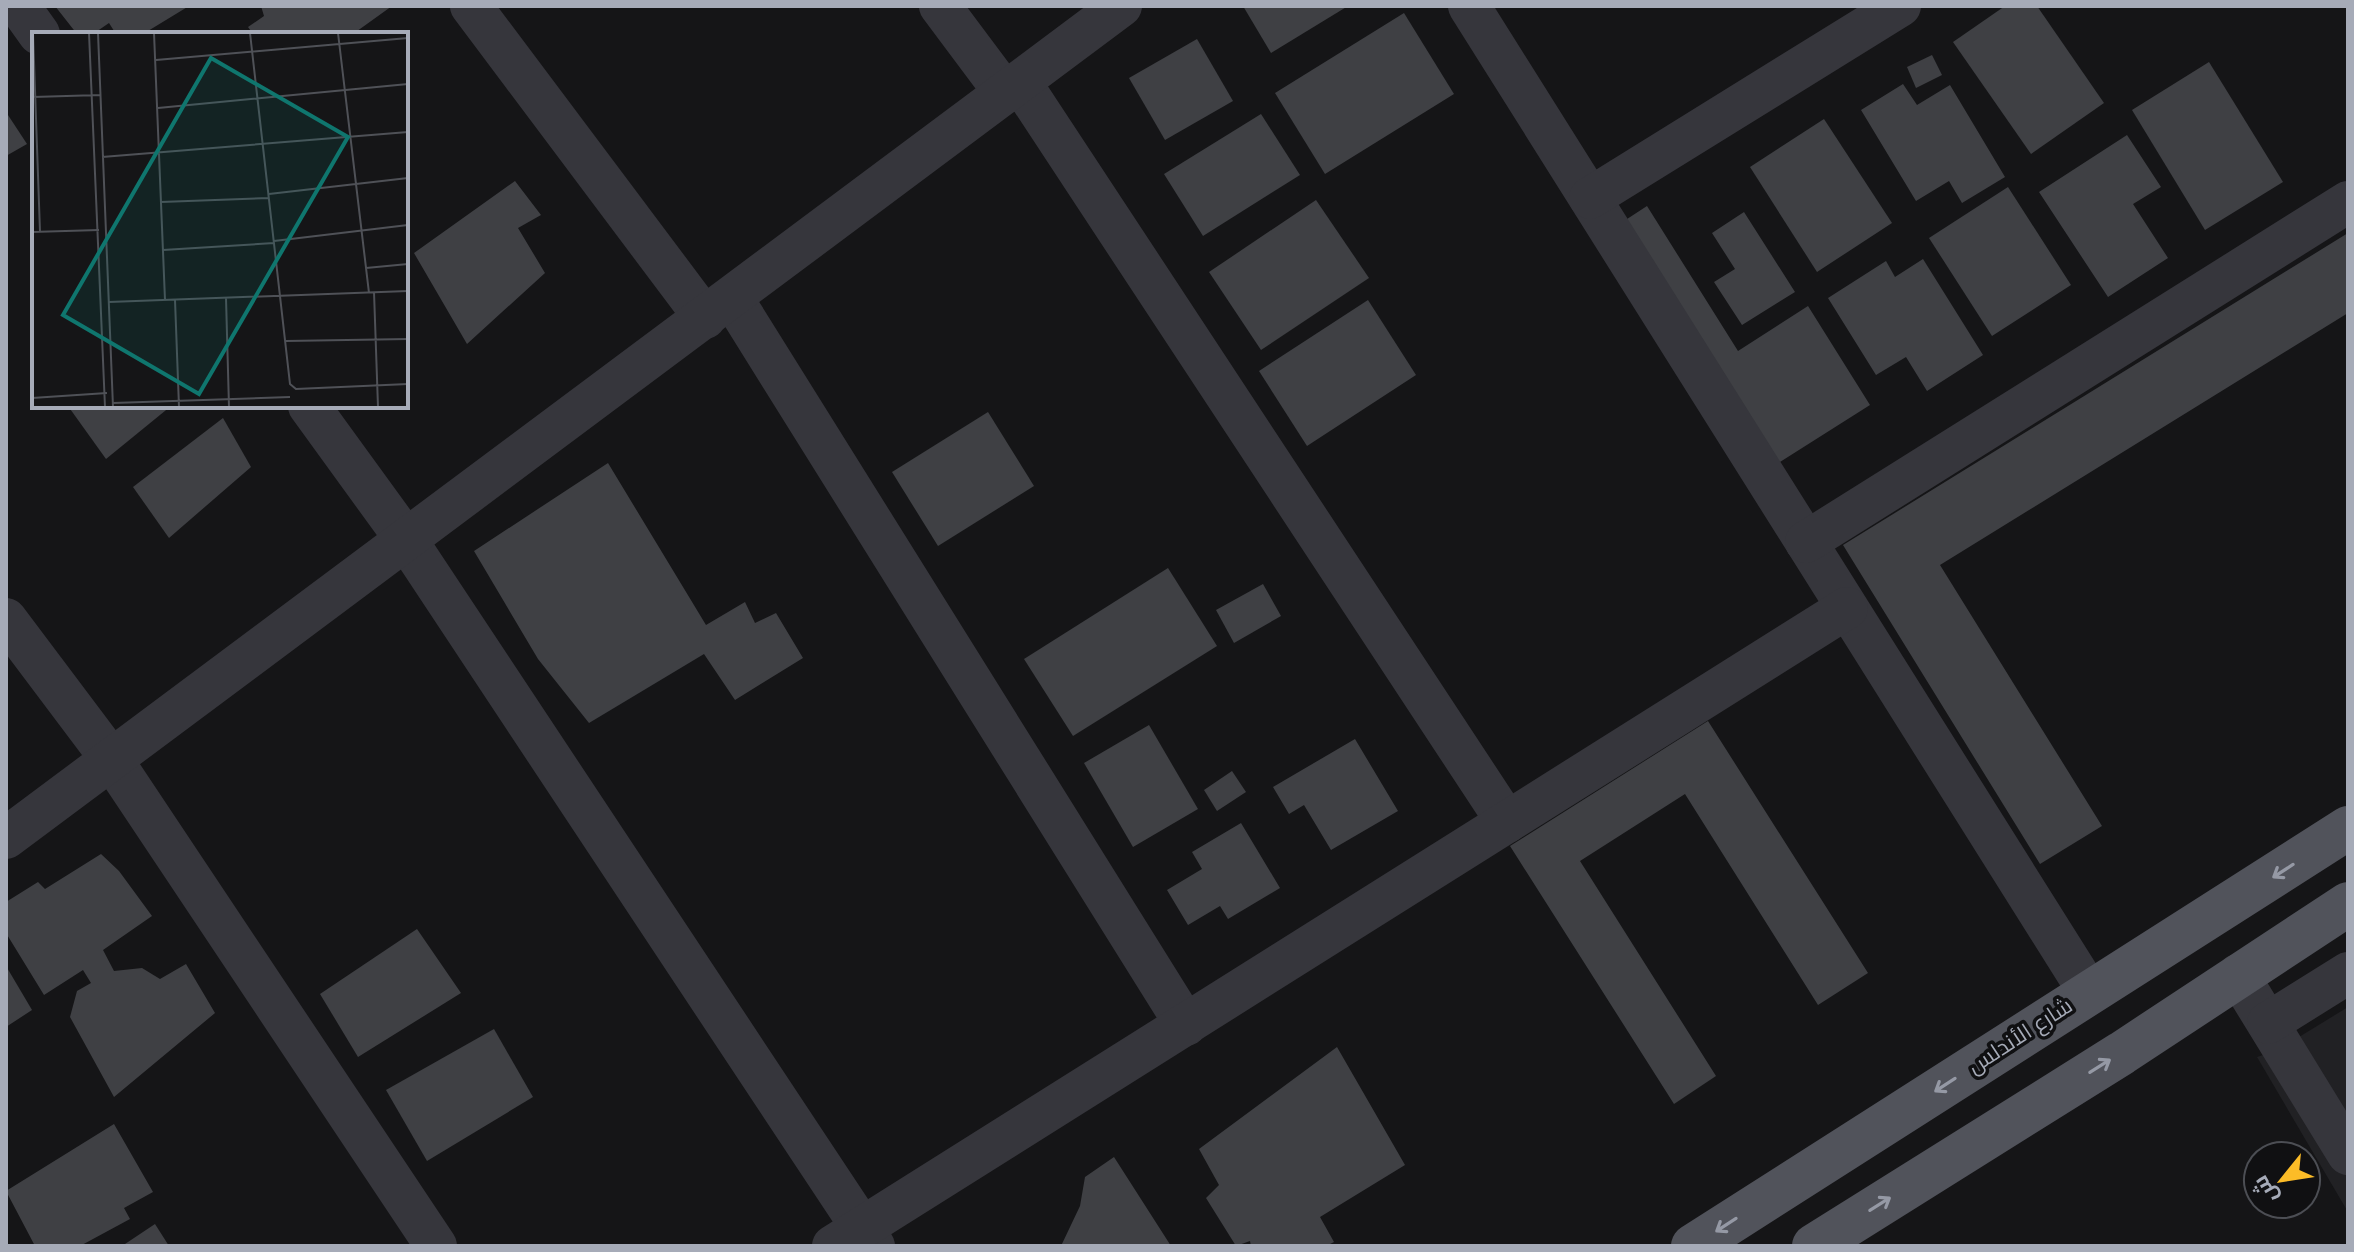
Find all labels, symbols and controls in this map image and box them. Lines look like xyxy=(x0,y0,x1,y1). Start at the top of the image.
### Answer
inset map xyxy=(32,32,408,408)
one-way arrow xyxy=(2272,862,2294,879)
street label: شارع الأندلس xyxy=(1962,991,2078,1081)
one-way arrow xyxy=(2089,1057,2111,1074)
one-way arrow xyxy=(1934,1077,1957,1093)
north arrow xyxy=(2242,1140,2322,1220)
text: ش xyxy=(2245,1170,2286,1209)
one-way arrow xyxy=(1869,1196,1891,1213)
one-way arrow xyxy=(1715,1217,1738,1233)

